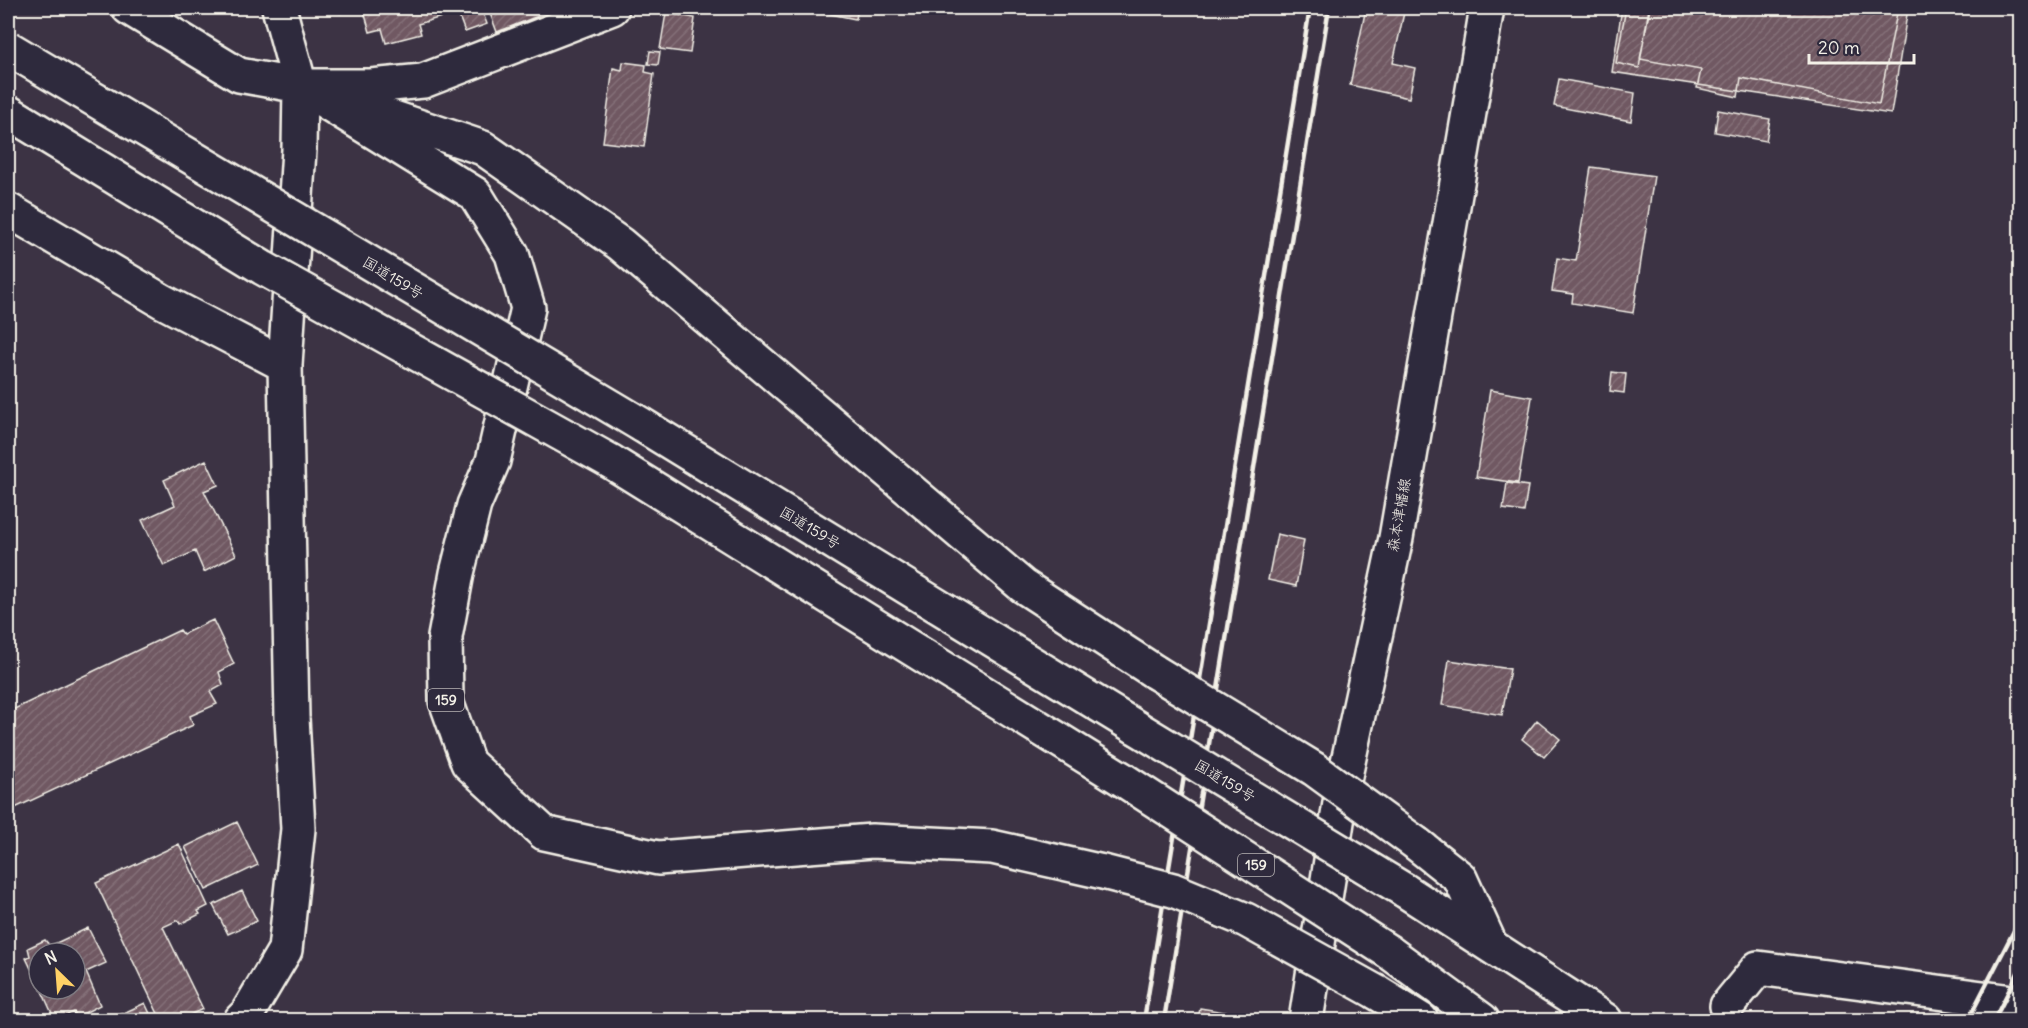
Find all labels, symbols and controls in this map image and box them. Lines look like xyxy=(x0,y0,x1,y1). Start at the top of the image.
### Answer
scale bar xyxy=(1809,27,1914,65)
text: 20 m xyxy=(1818,36,1860,59)
street label: 国道159号 xyxy=(359,252,427,303)
street label: 森本津幡線 xyxy=(1383,476,1414,554)
street label: 国道159号 xyxy=(776,502,844,553)
road number: 159 xyxy=(428,689,464,711)
street label: 国道159号 xyxy=(1191,755,1259,806)
road number: 159 xyxy=(1238,854,1274,876)
north arrow xyxy=(27,941,87,1001)
text: N xyxy=(41,946,60,969)

